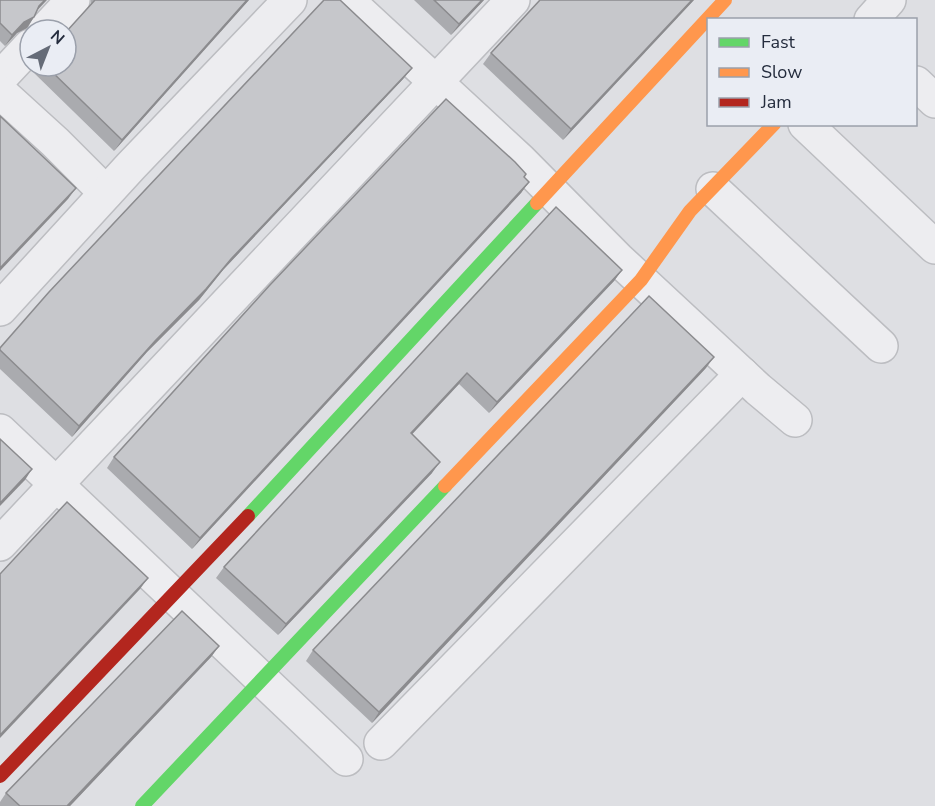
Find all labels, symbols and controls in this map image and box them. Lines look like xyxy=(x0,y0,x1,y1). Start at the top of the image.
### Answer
north arrow xyxy=(18,18,78,78)
legend xyxy=(707,18,917,126)
text: N xyxy=(46,25,69,50)
text: Fast xyxy=(761,30,796,54)
text: Slow xyxy=(761,60,802,84)
text: Jam xyxy=(760,90,792,114)

